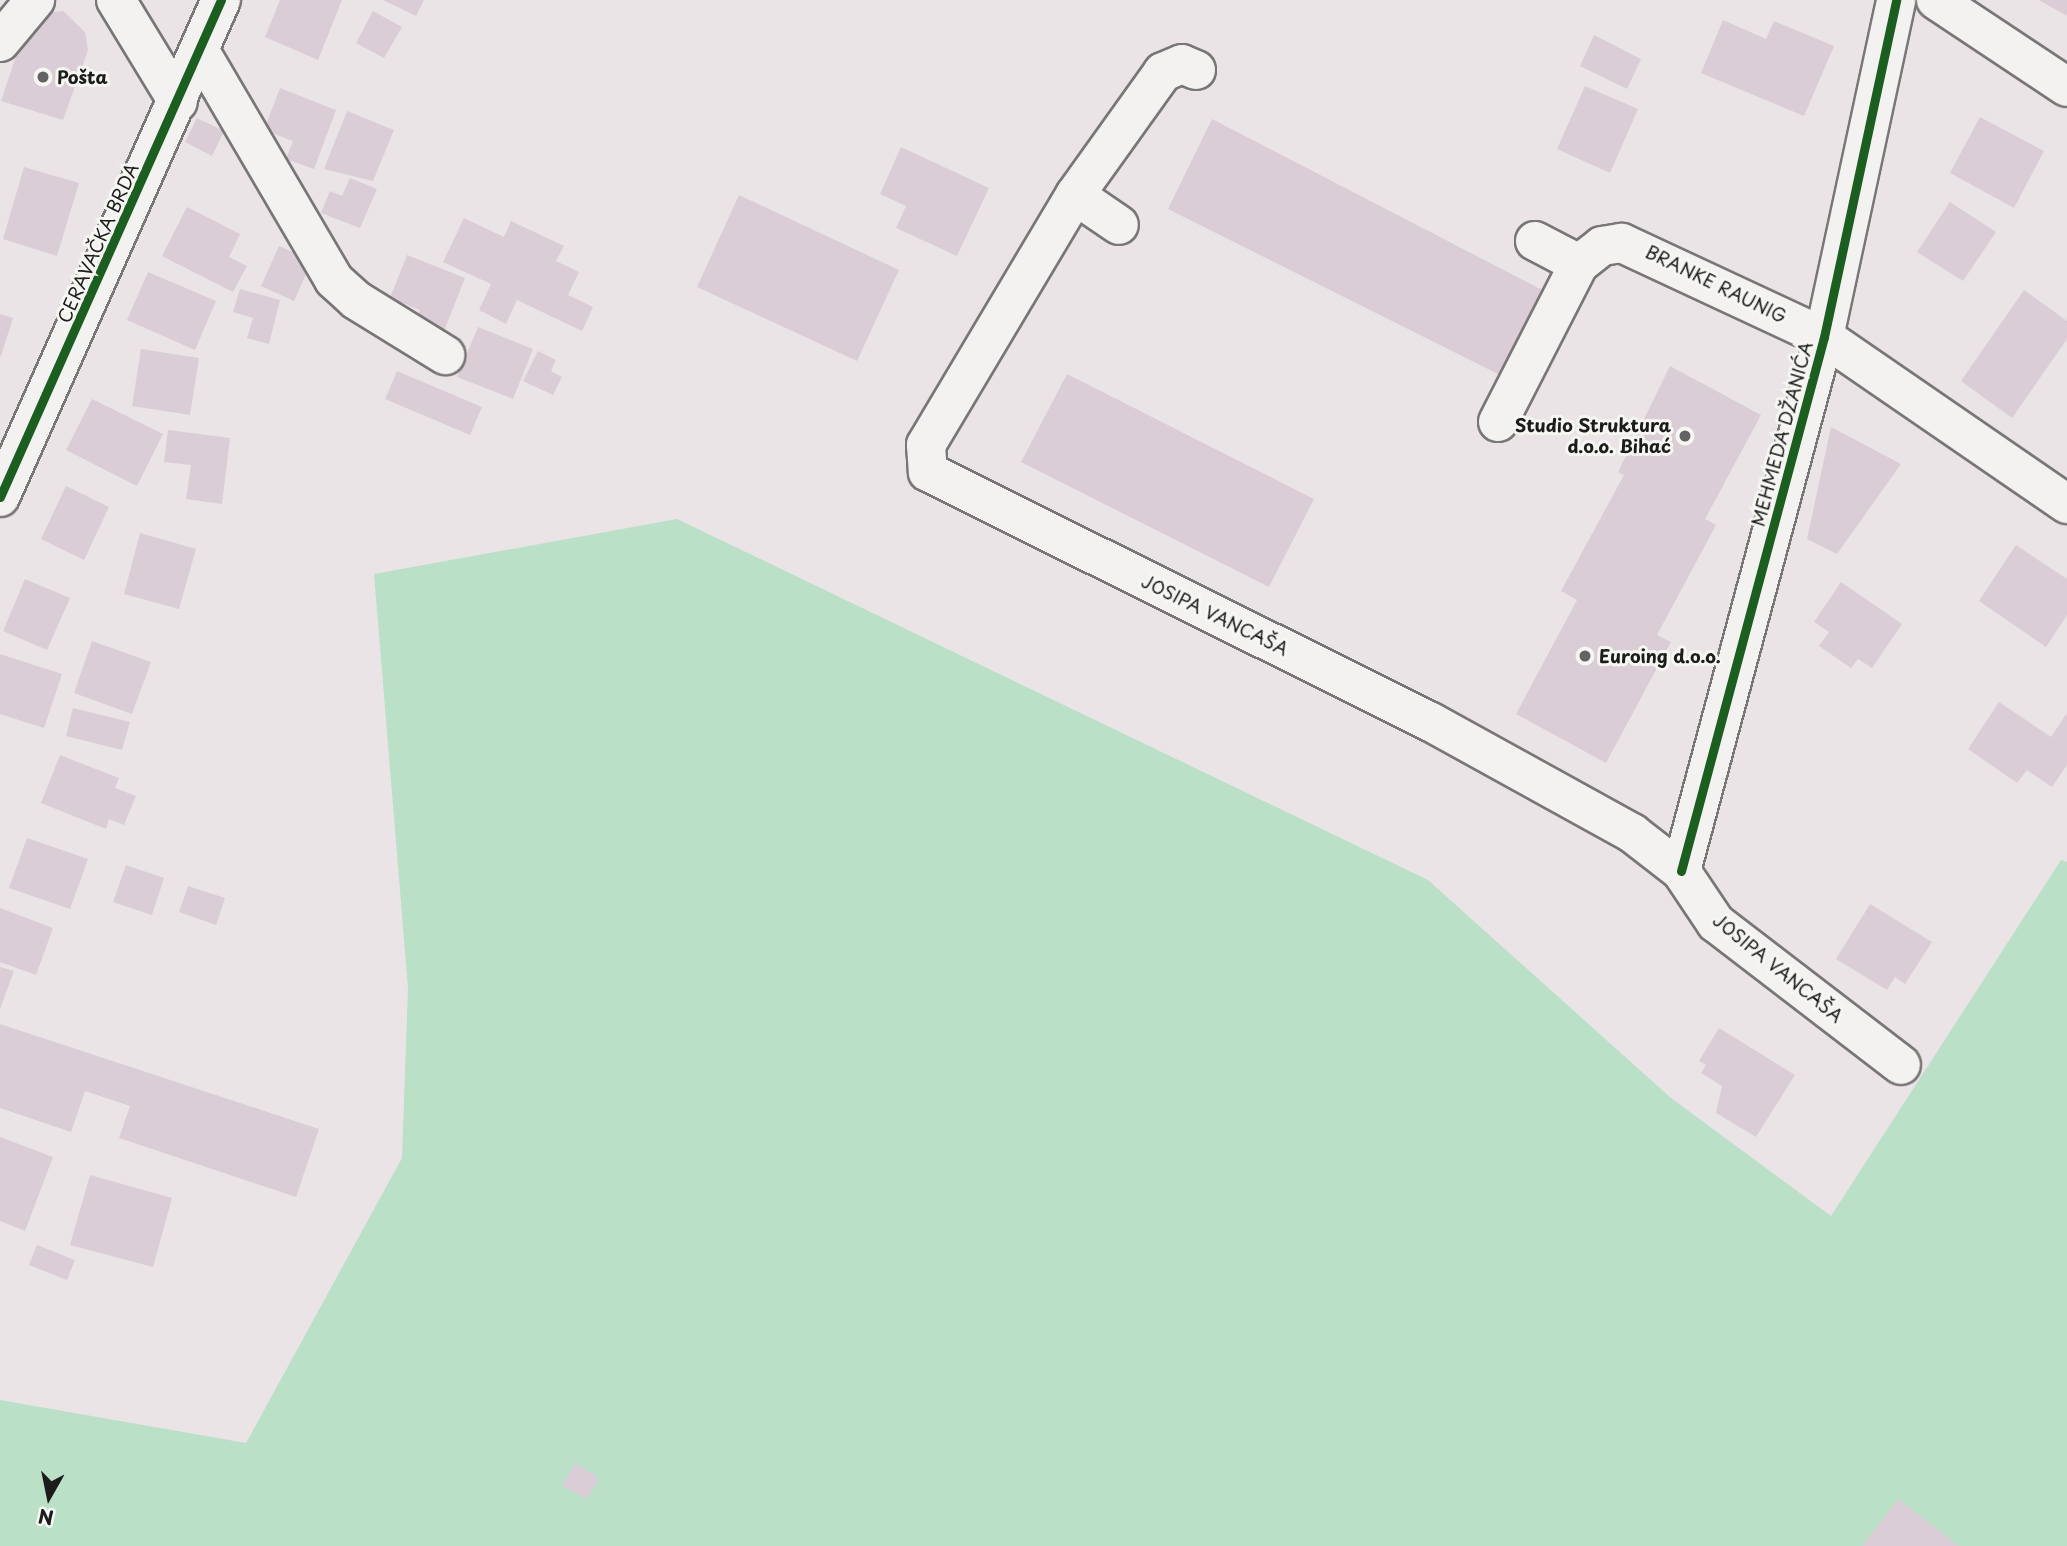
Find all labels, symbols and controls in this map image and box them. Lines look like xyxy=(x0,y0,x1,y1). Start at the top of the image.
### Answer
place label: Pošta xyxy=(57,66,108,88)
marker: Pošta xyxy=(35,69,51,85)
street label: CERAVAČKA BRDA xyxy=(53,159,143,327)
street label: BRANKE RAUNIG xyxy=(1641,240,1791,328)
street label: MEHMEDA DŽANIĆA xyxy=(1747,339,1817,529)
place label: Studio Struktura d.o.o. Bihać xyxy=(1515,415,1671,458)
marker: Studio Struktura d.o.o. Bihać xyxy=(1677,428,1693,444)
street label: JOSIPA VANCAŠA xyxy=(1138,570,1292,660)
place label: Euroing d.o.o. xyxy=(1599,645,1720,667)
marker: Euroing d.o.o. xyxy=(1577,648,1593,664)
street label: JOSIPA VANCAŠA xyxy=(1709,909,1847,1027)
north arrow xyxy=(14,1462,84,1532)
text: N xyxy=(36,1503,55,1533)

